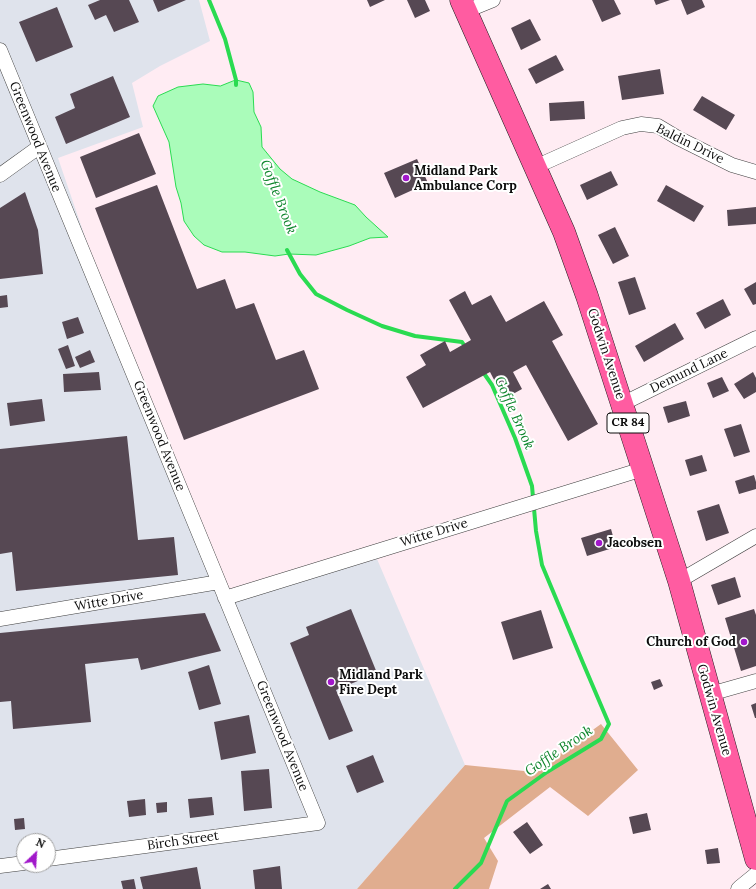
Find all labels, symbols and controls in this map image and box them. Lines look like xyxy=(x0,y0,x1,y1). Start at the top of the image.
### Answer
street label: Greenwood Avenue xyxy=(6,79,64,195)
street label: Baldin Drive xyxy=(654,121,726,167)
water label: Goffle Brook xyxy=(256,158,300,236)
place label: Midland Park Ambulance Corp xyxy=(414,163,517,194)
marker: Midland Park Ambulance Corp xyxy=(401,173,411,183)
street label: Godwin Avenue xyxy=(584,307,628,401)
street label: Demund Lane xyxy=(648,345,730,397)
water label: Goffle Brook xyxy=(490,374,538,452)
street label: Greenwood Avenue xyxy=(130,378,188,494)
road number: CR 84 xyxy=(607,413,649,433)
street label: Witte Drive xyxy=(398,515,470,551)
place label: Jacobsen xyxy=(607,535,662,551)
marker: Jacobsen xyxy=(594,538,604,548)
street label: Witte Drive xyxy=(73,587,145,615)
place label: Church of God xyxy=(646,634,736,650)
marker: Church of God xyxy=(739,637,749,647)
street label: Godwin Avenue xyxy=(693,662,735,758)
place label: Midland Park Fire Dept xyxy=(339,667,423,698)
marker: Midland Park Fire Dept xyxy=(326,677,336,687)
street label: Greenwood Avenue xyxy=(253,678,311,794)
water label: Goffle Brook xyxy=(522,722,596,780)
street label: Birch Street xyxy=(146,828,220,854)
north arrow xyxy=(16,833,56,873)
text: N xyxy=(34,835,47,851)

